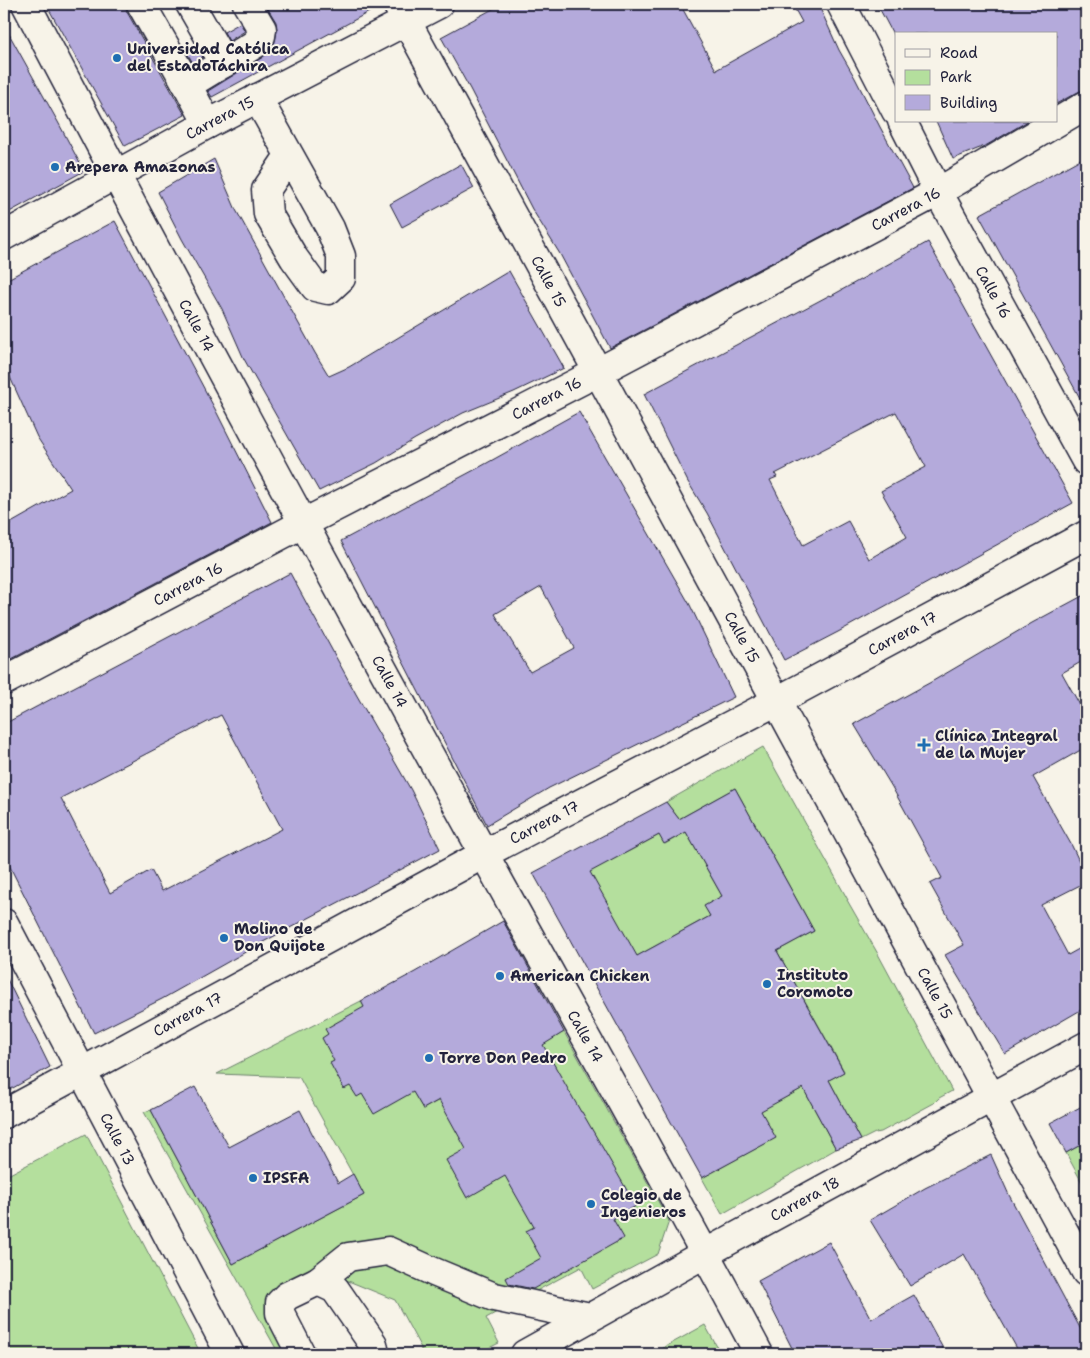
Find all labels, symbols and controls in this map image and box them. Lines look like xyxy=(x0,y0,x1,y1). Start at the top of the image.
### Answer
legend xyxy=(895,32,1058,122)
place label: Universidad Católica del EstadoTáchira xyxy=(127,39,290,76)
text: Road xyxy=(940,43,978,63)
marker: Universidad Católica del EstadoTáchira xyxy=(111,52,123,64)
text: Park xyxy=(940,67,972,87)
street label: Carrera 15 xyxy=(182,92,258,144)
text: Building xyxy=(940,93,997,113)
place label: Arepera Amazonas xyxy=(65,157,216,177)
marker: Arepera Amazonas xyxy=(49,161,61,173)
street label: Carrera 16 xyxy=(868,182,944,236)
street label: Calle 15 xyxy=(526,252,571,311)
street label: Calle 16 xyxy=(971,262,1016,322)
street label: Calle 14 xyxy=(174,296,219,355)
street label: Carrera 16 xyxy=(508,372,585,425)
street label: Carrera 16 xyxy=(150,557,226,611)
street label: Carrera 17 xyxy=(864,607,941,660)
street label: Calle 15 xyxy=(720,608,764,667)
street label: Calle 14 xyxy=(367,652,412,711)
place label: Clínica Integral de la Mujer xyxy=(935,726,1058,763)
marker: Clínica Integral de la Mujer xyxy=(917,738,931,752)
street label: Carrera 17 xyxy=(506,796,583,849)
place label: Molino de Don Quijote xyxy=(234,919,325,956)
marker: Molino de Don Quijote xyxy=(218,932,230,944)
street label: Calle 15 xyxy=(913,964,957,1023)
place label: Instituto Coromoto xyxy=(777,965,853,1002)
place label: American Chicken xyxy=(510,966,649,986)
marker: American Chicken xyxy=(494,970,506,982)
marker: Instituto Coromoto xyxy=(761,978,773,990)
street label: Carrera 17 xyxy=(150,988,226,1041)
street label: Calle 14 xyxy=(563,1007,608,1066)
place label: Torre Don Pedro xyxy=(439,1048,567,1068)
marker: Torre Don Pedro xyxy=(423,1052,435,1064)
street label: Calle 13 xyxy=(95,1109,139,1169)
place label: IPSFA xyxy=(263,1168,310,1188)
marker: IPSFA xyxy=(247,1172,259,1184)
street label: Carrera 18 xyxy=(767,1172,843,1226)
place label: Colegio de Ingenieros xyxy=(601,1185,686,1222)
marker: Colegio de Ingenieros xyxy=(585,1198,597,1210)

